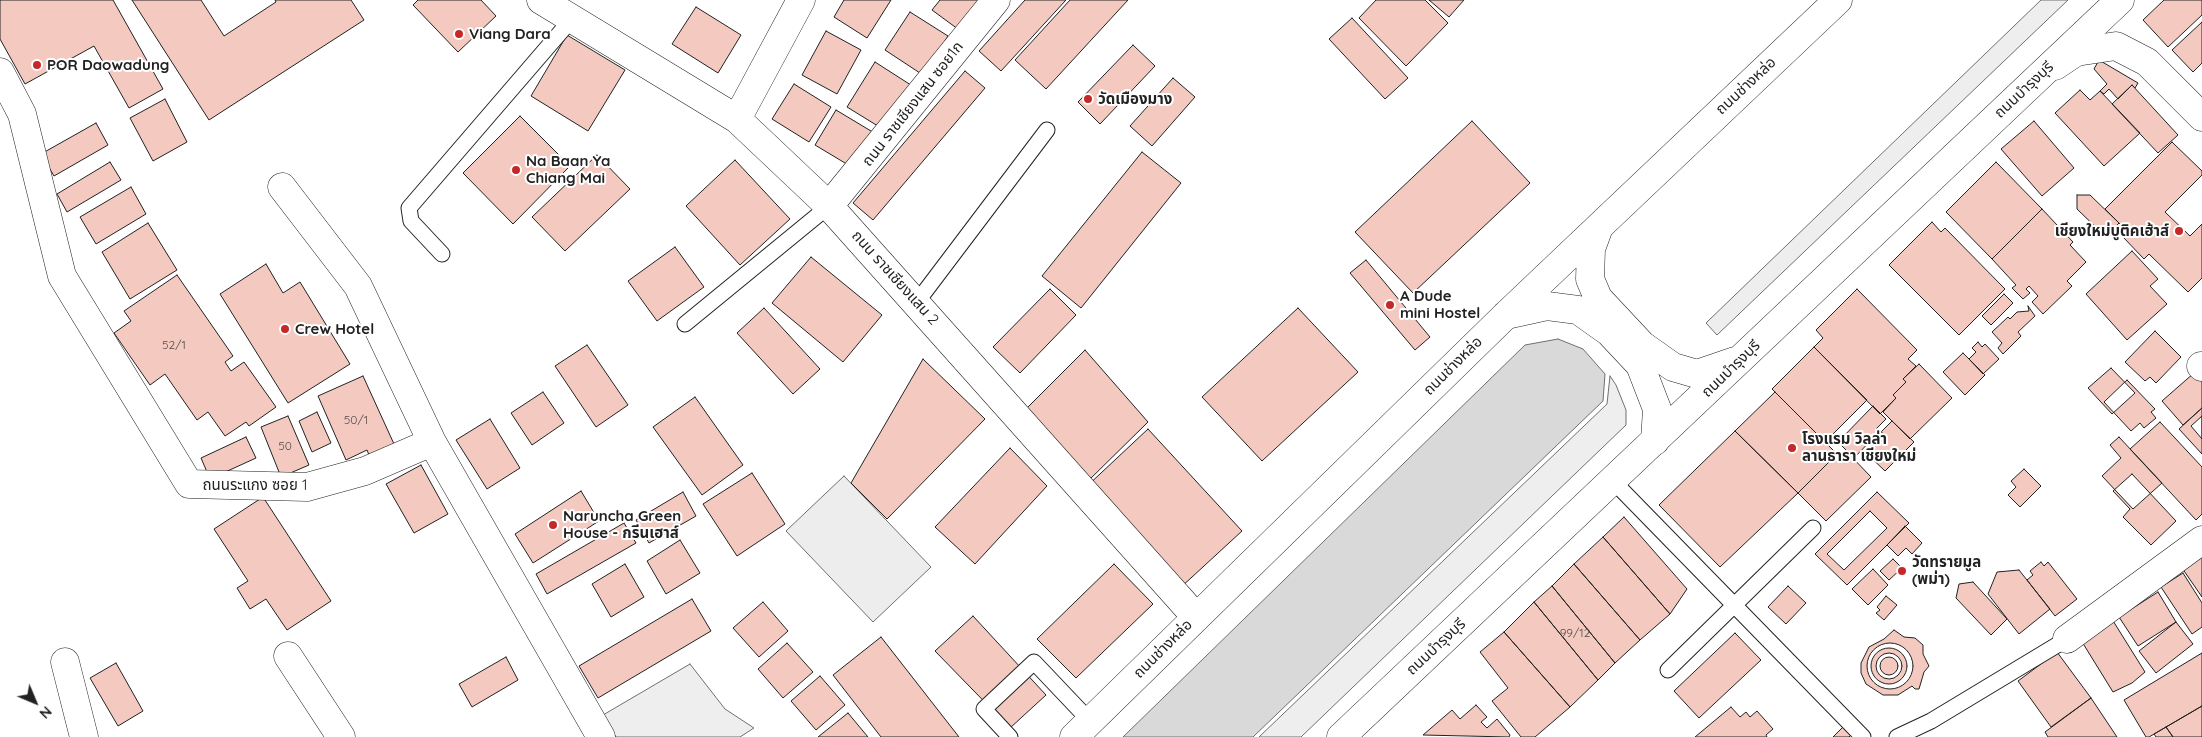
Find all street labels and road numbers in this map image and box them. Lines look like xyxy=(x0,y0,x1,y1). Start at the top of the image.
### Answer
street label: ถนน ราชเชียงแสน ซอย1ก xyxy=(859,38,967,170)
street label: ถนนช่างหล่อ xyxy=(1712,54,1780,118)
street label: ถนนบำรุงบุรี xyxy=(1991,58,2057,122)
street label: ถนน ราชเชียงแสน 2 xyxy=(848,227,942,329)
street label: ถนนช่างหล่อ xyxy=(1420,333,1486,399)
street label: ถนนบำรุงบุรี xyxy=(1698,337,1764,401)
street label: ถนนระแกง ซอย 1 xyxy=(203,476,307,494)
street label: ถนนบำรุงบุรี xyxy=(1403,615,1469,679)
street label: ถนนช่างหล่อ xyxy=(1130,616,1196,682)

